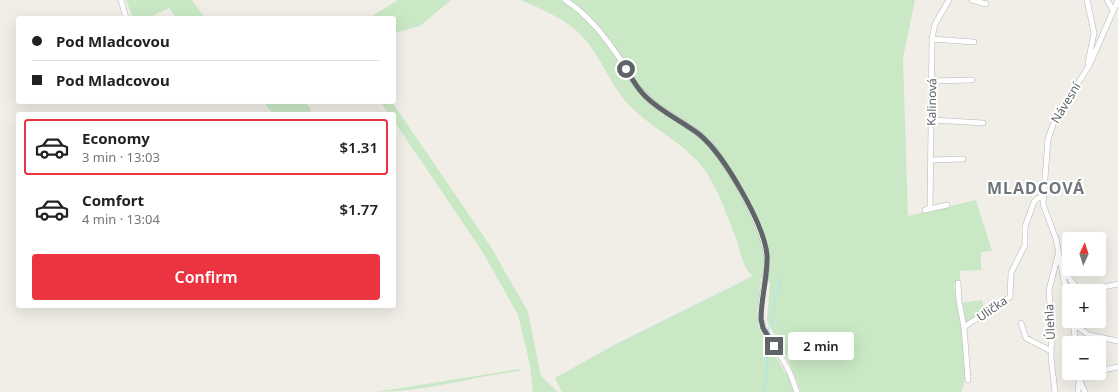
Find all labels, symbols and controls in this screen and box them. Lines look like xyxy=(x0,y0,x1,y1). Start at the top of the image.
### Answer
text: Pod Mladcovou xyxy=(56,31,170,51)
route start xyxy=(617,60,635,78)
text: Pod Mladcovou xyxy=(56,70,170,90)
street label: Kalinová xyxy=(923,78,940,126)
street label: Návesní xyxy=(1047,78,1085,126)
text: Economy xyxy=(82,128,150,148)
icon: car xyxy=(34,129,70,165)
text: $1.31 xyxy=(340,137,378,157)
text: 3 min · 13:03 xyxy=(82,148,160,166)
district label: MLADCOVÁ xyxy=(987,177,1085,199)
text: Comfort xyxy=(82,190,144,210)
icon: car xyxy=(34,191,70,227)
text: $1.77 xyxy=(340,199,378,219)
text: 4 min · 13:04 xyxy=(82,210,160,228)
north arrow xyxy=(1062,232,1106,276)
map controls xyxy=(1062,232,1106,380)
button: Confirm xyxy=(32,254,380,300)
button: + xyxy=(1062,284,1106,328)
street label: Ulička xyxy=(973,292,1010,325)
street label: Úlehla xyxy=(1040,304,1059,340)
callout: 2 min xyxy=(788,332,854,360)
button: − xyxy=(1062,336,1106,380)
route end xyxy=(765,337,783,355)
text: 2 min xyxy=(803,337,839,355)

